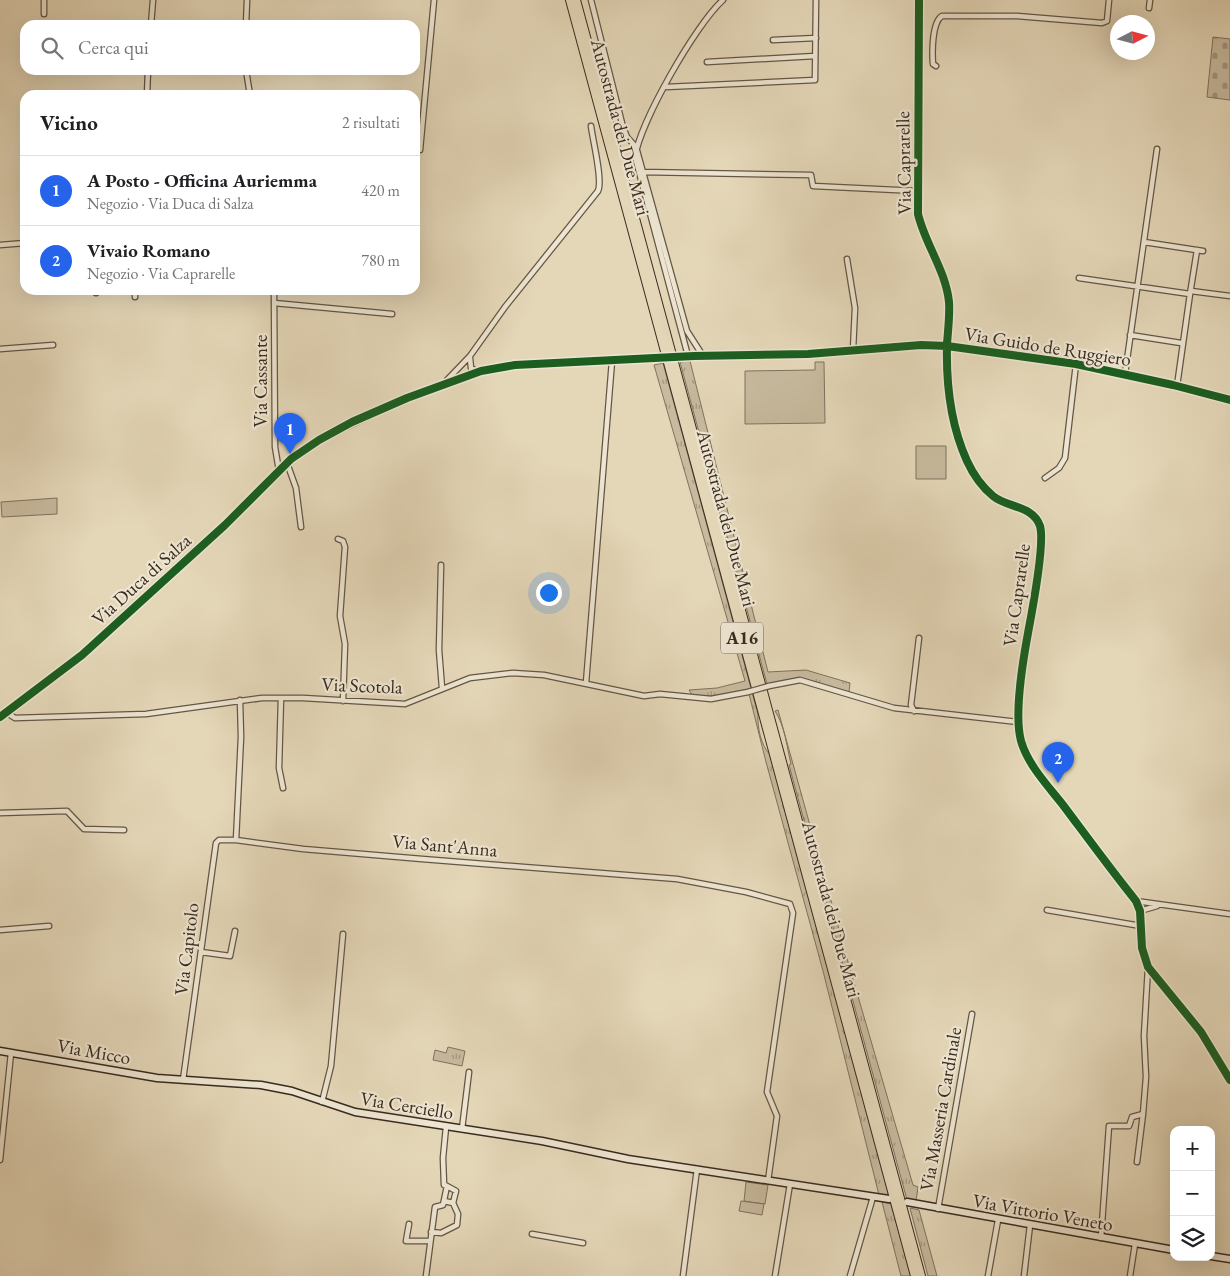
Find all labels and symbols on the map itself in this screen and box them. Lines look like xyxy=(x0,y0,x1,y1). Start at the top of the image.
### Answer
north arrow xyxy=(1110,15,1155,60)
street label: Autostrada dei Due Mari xyxy=(585,35,656,219)
street label: Via Caprarelle xyxy=(890,111,917,215)
street label: Via Guido de Ruggiero xyxy=(963,321,1133,372)
street label: Via Cassante xyxy=(248,335,273,427)
pin: 1 xyxy=(274,413,306,454)
street label: Autostrada dei Due Mari xyxy=(691,426,762,610)
street label: Via Duca di Salza xyxy=(86,528,197,631)
street label: Via Caprarelle xyxy=(997,542,1036,648)
your location xyxy=(536,580,562,606)
road number: A16 xyxy=(721,622,763,654)
street label: Via Scotola xyxy=(321,672,403,699)
pin: 2 xyxy=(1042,742,1074,783)
street label: Autostrada dei Due Mari xyxy=(796,817,867,1001)
street label: Via Sant'Anna xyxy=(391,828,499,863)
street label: Via Capitolo xyxy=(168,901,205,997)
street label: Via Masseria Cardinale xyxy=(914,1025,967,1193)
street label: Via Micco xyxy=(55,1033,133,1070)
street label: Via Cerciello xyxy=(359,1086,455,1125)
street label: Via Vittorio Veneto xyxy=(971,1188,1115,1237)

